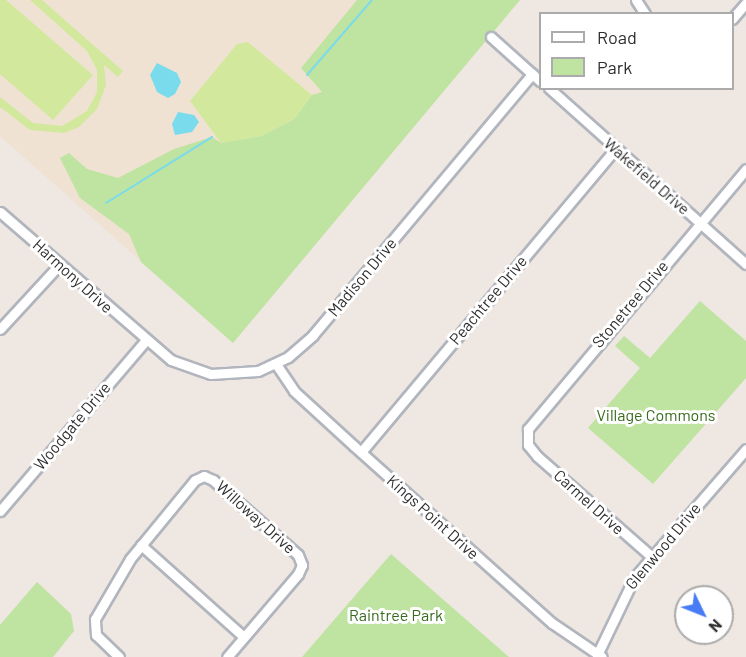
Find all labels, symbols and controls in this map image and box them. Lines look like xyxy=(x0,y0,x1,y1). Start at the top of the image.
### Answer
legend xyxy=(539,12,734,90)
text: Road xyxy=(597,26,637,48)
text: Park xyxy=(597,56,632,78)
street label: Wakefield Drive xyxy=(600,134,694,218)
street label: Madison Drive xyxy=(324,234,400,320)
street label: Harmony Drive xyxy=(29,235,117,317)
street label: Peachtree Drive xyxy=(445,252,531,348)
street label: Stonetree Drive xyxy=(588,256,672,352)
street label: Woodgate Drive xyxy=(30,378,114,474)
park label: Village Commons xyxy=(596,405,716,425)
street label: Carmel Drive xyxy=(550,465,628,539)
street label: Kings Point Drive xyxy=(383,471,483,563)
street label: Willoway Drive xyxy=(213,477,299,557)
street label: Glenwood Drive xyxy=(621,499,705,593)
north arrow xyxy=(674,585,734,645)
park label: Raintree Park xyxy=(349,605,443,625)
text: N xyxy=(705,616,727,637)

